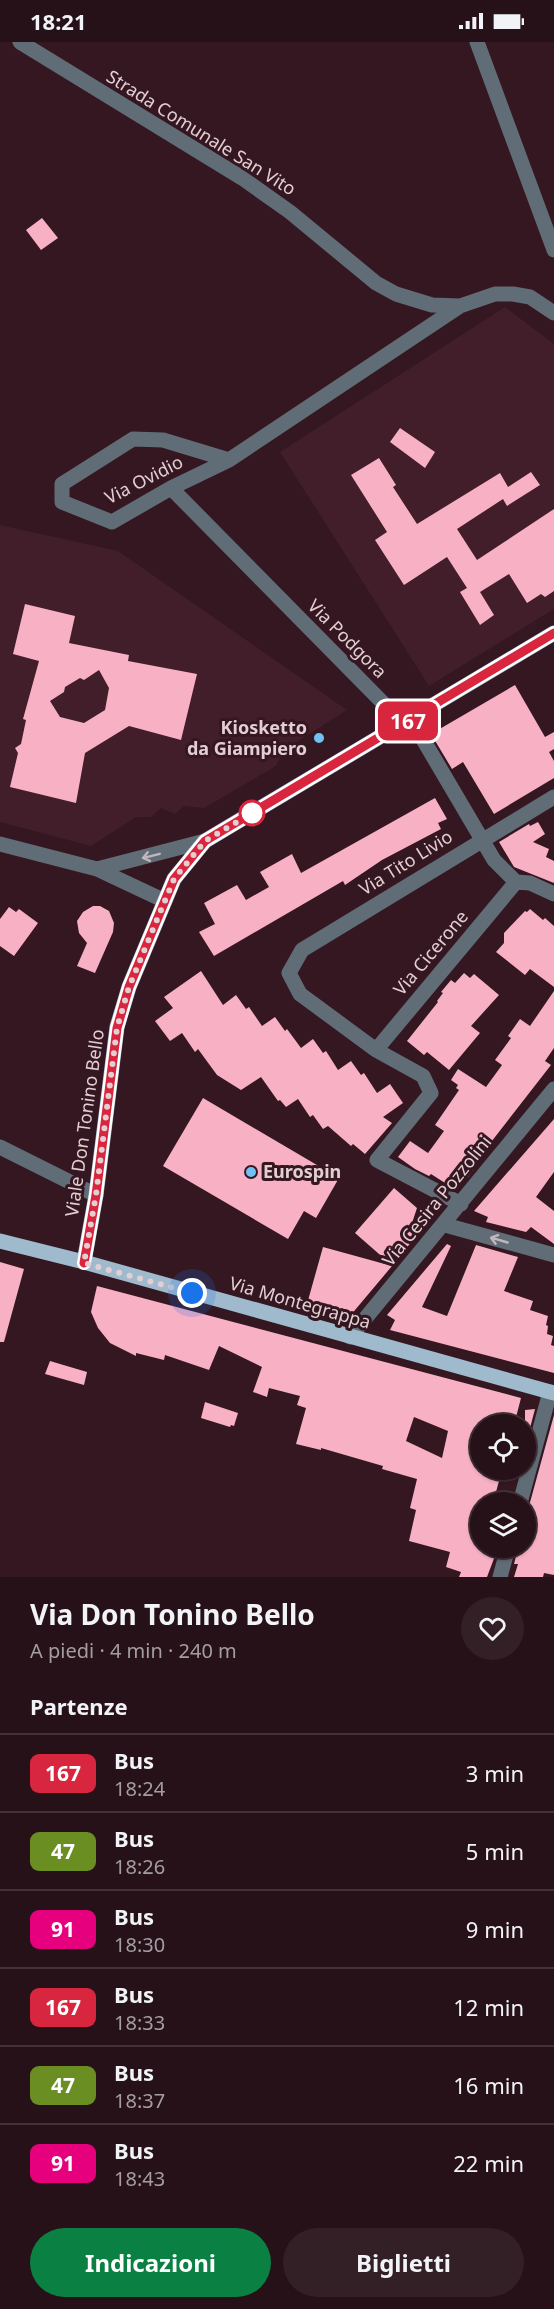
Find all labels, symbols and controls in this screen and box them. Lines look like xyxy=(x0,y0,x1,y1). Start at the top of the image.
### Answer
text: 18:21 xyxy=(30,6,87,36)
street label: Strada Comunale San Vito xyxy=(102,64,301,200)
street label: Via Ovidio xyxy=(100,449,187,509)
street label: Via Podgora xyxy=(303,594,392,683)
line badge: 167 xyxy=(374,702,442,740)
text: 167 xyxy=(390,707,426,735)
place label: Kiosketto da Giampiero xyxy=(187,715,307,760)
marker: Kiosketto da Giampiero xyxy=(312,731,326,745)
unlabelled marker xyxy=(239,800,265,826)
street label: Via Tito Livio xyxy=(354,824,457,900)
one-way arrow xyxy=(142,850,161,862)
street label: Via Cicerone xyxy=(388,905,473,1000)
street label: Viale Don Tonino Bello xyxy=(59,1028,109,1218)
street label: Via Cesira Pozzolini xyxy=(376,1130,496,1271)
place label: Eurospin xyxy=(263,1159,341,1183)
marker: Eurospin xyxy=(244,1165,258,1179)
one-way arrow xyxy=(490,1234,509,1245)
street label: Via Montegrappa xyxy=(227,1270,374,1334)
your location xyxy=(177,1278,207,1308)
map controls xyxy=(470,1414,536,1558)
button: locate xyxy=(470,1414,536,1480)
button: layers xyxy=(470,1492,536,1558)
text: Via Don Tonino Bello xyxy=(30,1595,315,1633)
button: heart xyxy=(461,1597,524,1660)
text: A piedi · 4 min · 240 m xyxy=(30,1637,237,1664)
text: Partenze xyxy=(30,1691,128,1721)
text: Bus xyxy=(114,1745,154,1775)
text: 3 min xyxy=(466,1758,524,1788)
text: 167 xyxy=(45,1759,81,1787)
text: 18:24 xyxy=(114,1775,165,1802)
text: Bus xyxy=(114,1823,154,1853)
text: 5 min xyxy=(466,1836,524,1866)
text: 47 xyxy=(51,1837,75,1865)
text: 18:26 xyxy=(114,1853,165,1880)
text: Bus xyxy=(114,1901,154,1931)
text: 9 min xyxy=(466,1914,524,1944)
text: 91 xyxy=(51,1915,75,1943)
text: 18:30 xyxy=(114,1931,165,1958)
text: Bus xyxy=(114,1979,154,2009)
text: 12 min xyxy=(453,1992,524,2022)
text: 167 xyxy=(45,1993,81,2021)
text: 18:33 xyxy=(114,2009,165,2036)
text: Bus xyxy=(114,2057,154,2087)
text: 16 min xyxy=(453,2070,524,2100)
text: 47 xyxy=(51,2071,75,2099)
text: 18:37 xyxy=(114,2087,165,2114)
text: Bus xyxy=(114,2135,154,2165)
text: 22 min xyxy=(453,2148,524,2178)
text: 91 xyxy=(51,2149,75,2177)
text: 18:43 xyxy=(114,2165,165,2192)
button: Indicazioni xyxy=(30,2228,271,2297)
button: Biglietti xyxy=(283,2228,524,2297)

